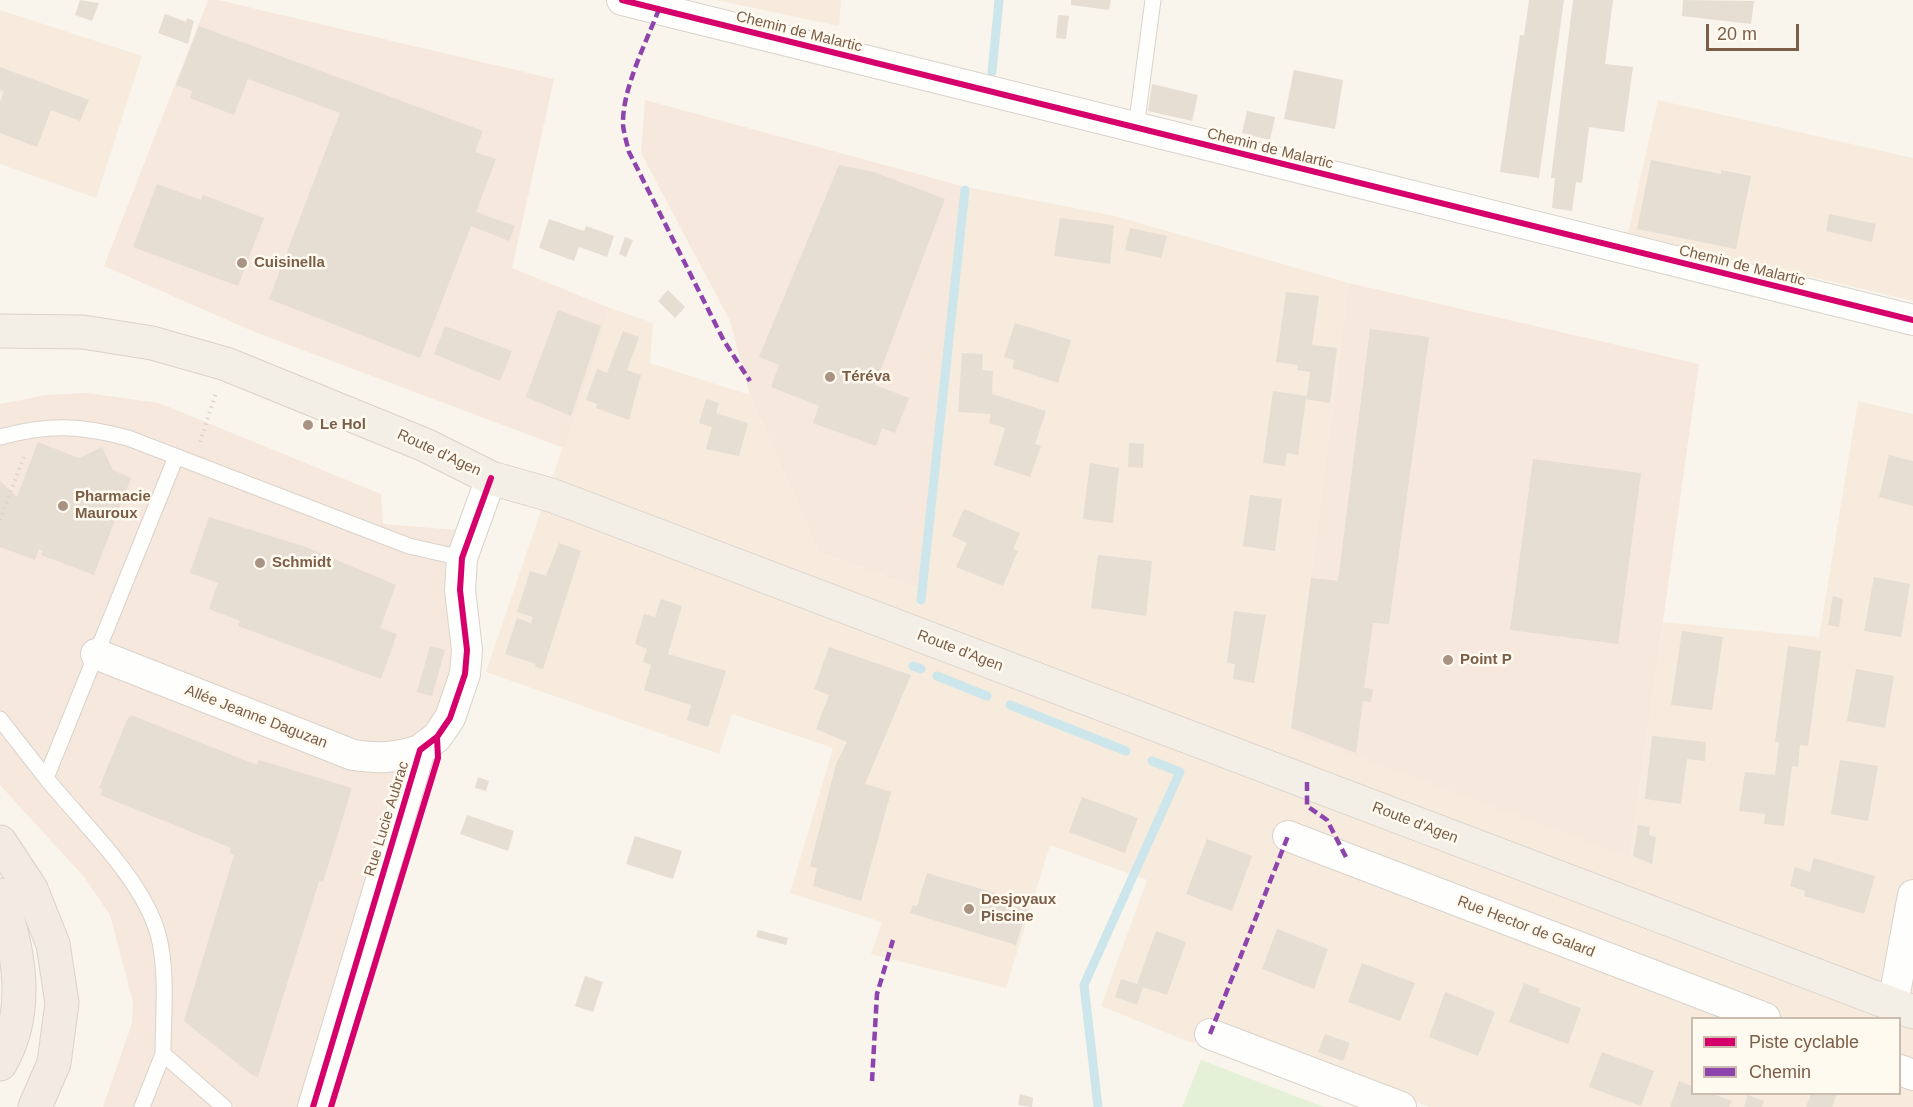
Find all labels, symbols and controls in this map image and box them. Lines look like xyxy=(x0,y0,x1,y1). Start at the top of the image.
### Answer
street label: Chemin de Malartic xyxy=(734,8,864,56)
scale bar xyxy=(1709,12,1802,50)
text: 20 m xyxy=(1717,24,1757,44)
street label: Chemin de Malartic xyxy=(1205,125,1335,173)
street label: Chemin de Malartic xyxy=(1677,242,1807,290)
place label: Cuisinella xyxy=(254,254,325,272)
marker: Cuisinella xyxy=(235,256,249,270)
place label: Téréva xyxy=(842,368,890,386)
marker: Téréva xyxy=(823,370,837,384)
place label: Le Hol xyxy=(320,416,366,434)
marker: Le Hol xyxy=(301,418,315,432)
street label: Route d'Agen xyxy=(394,426,484,480)
place label: Pharmacie Mauroux xyxy=(75,488,151,523)
marker: Pharmacie Mauroux xyxy=(56,499,70,513)
place label: Schmidt xyxy=(272,554,331,572)
marker: Schmidt xyxy=(253,556,267,570)
street label: Route d'Agen xyxy=(915,626,1005,676)
place label: Point P xyxy=(1460,651,1512,669)
marker: Point P xyxy=(1441,653,1455,667)
street label: Allée Jeanne Daguzan xyxy=(182,682,330,752)
street label: Rue Lucie Aubrac xyxy=(361,759,413,879)
street label: Route d'Agen xyxy=(1370,798,1460,848)
place label: Desjoyaux Piscine xyxy=(981,891,1056,926)
street label: Rue Hector de Galard xyxy=(1455,892,1597,962)
marker: Desjoyaux Piscine xyxy=(962,902,976,916)
legend xyxy=(1691,1017,1901,1095)
text: Piste cyclable xyxy=(1749,1032,1859,1052)
text: Chemin xyxy=(1749,1062,1811,1082)

